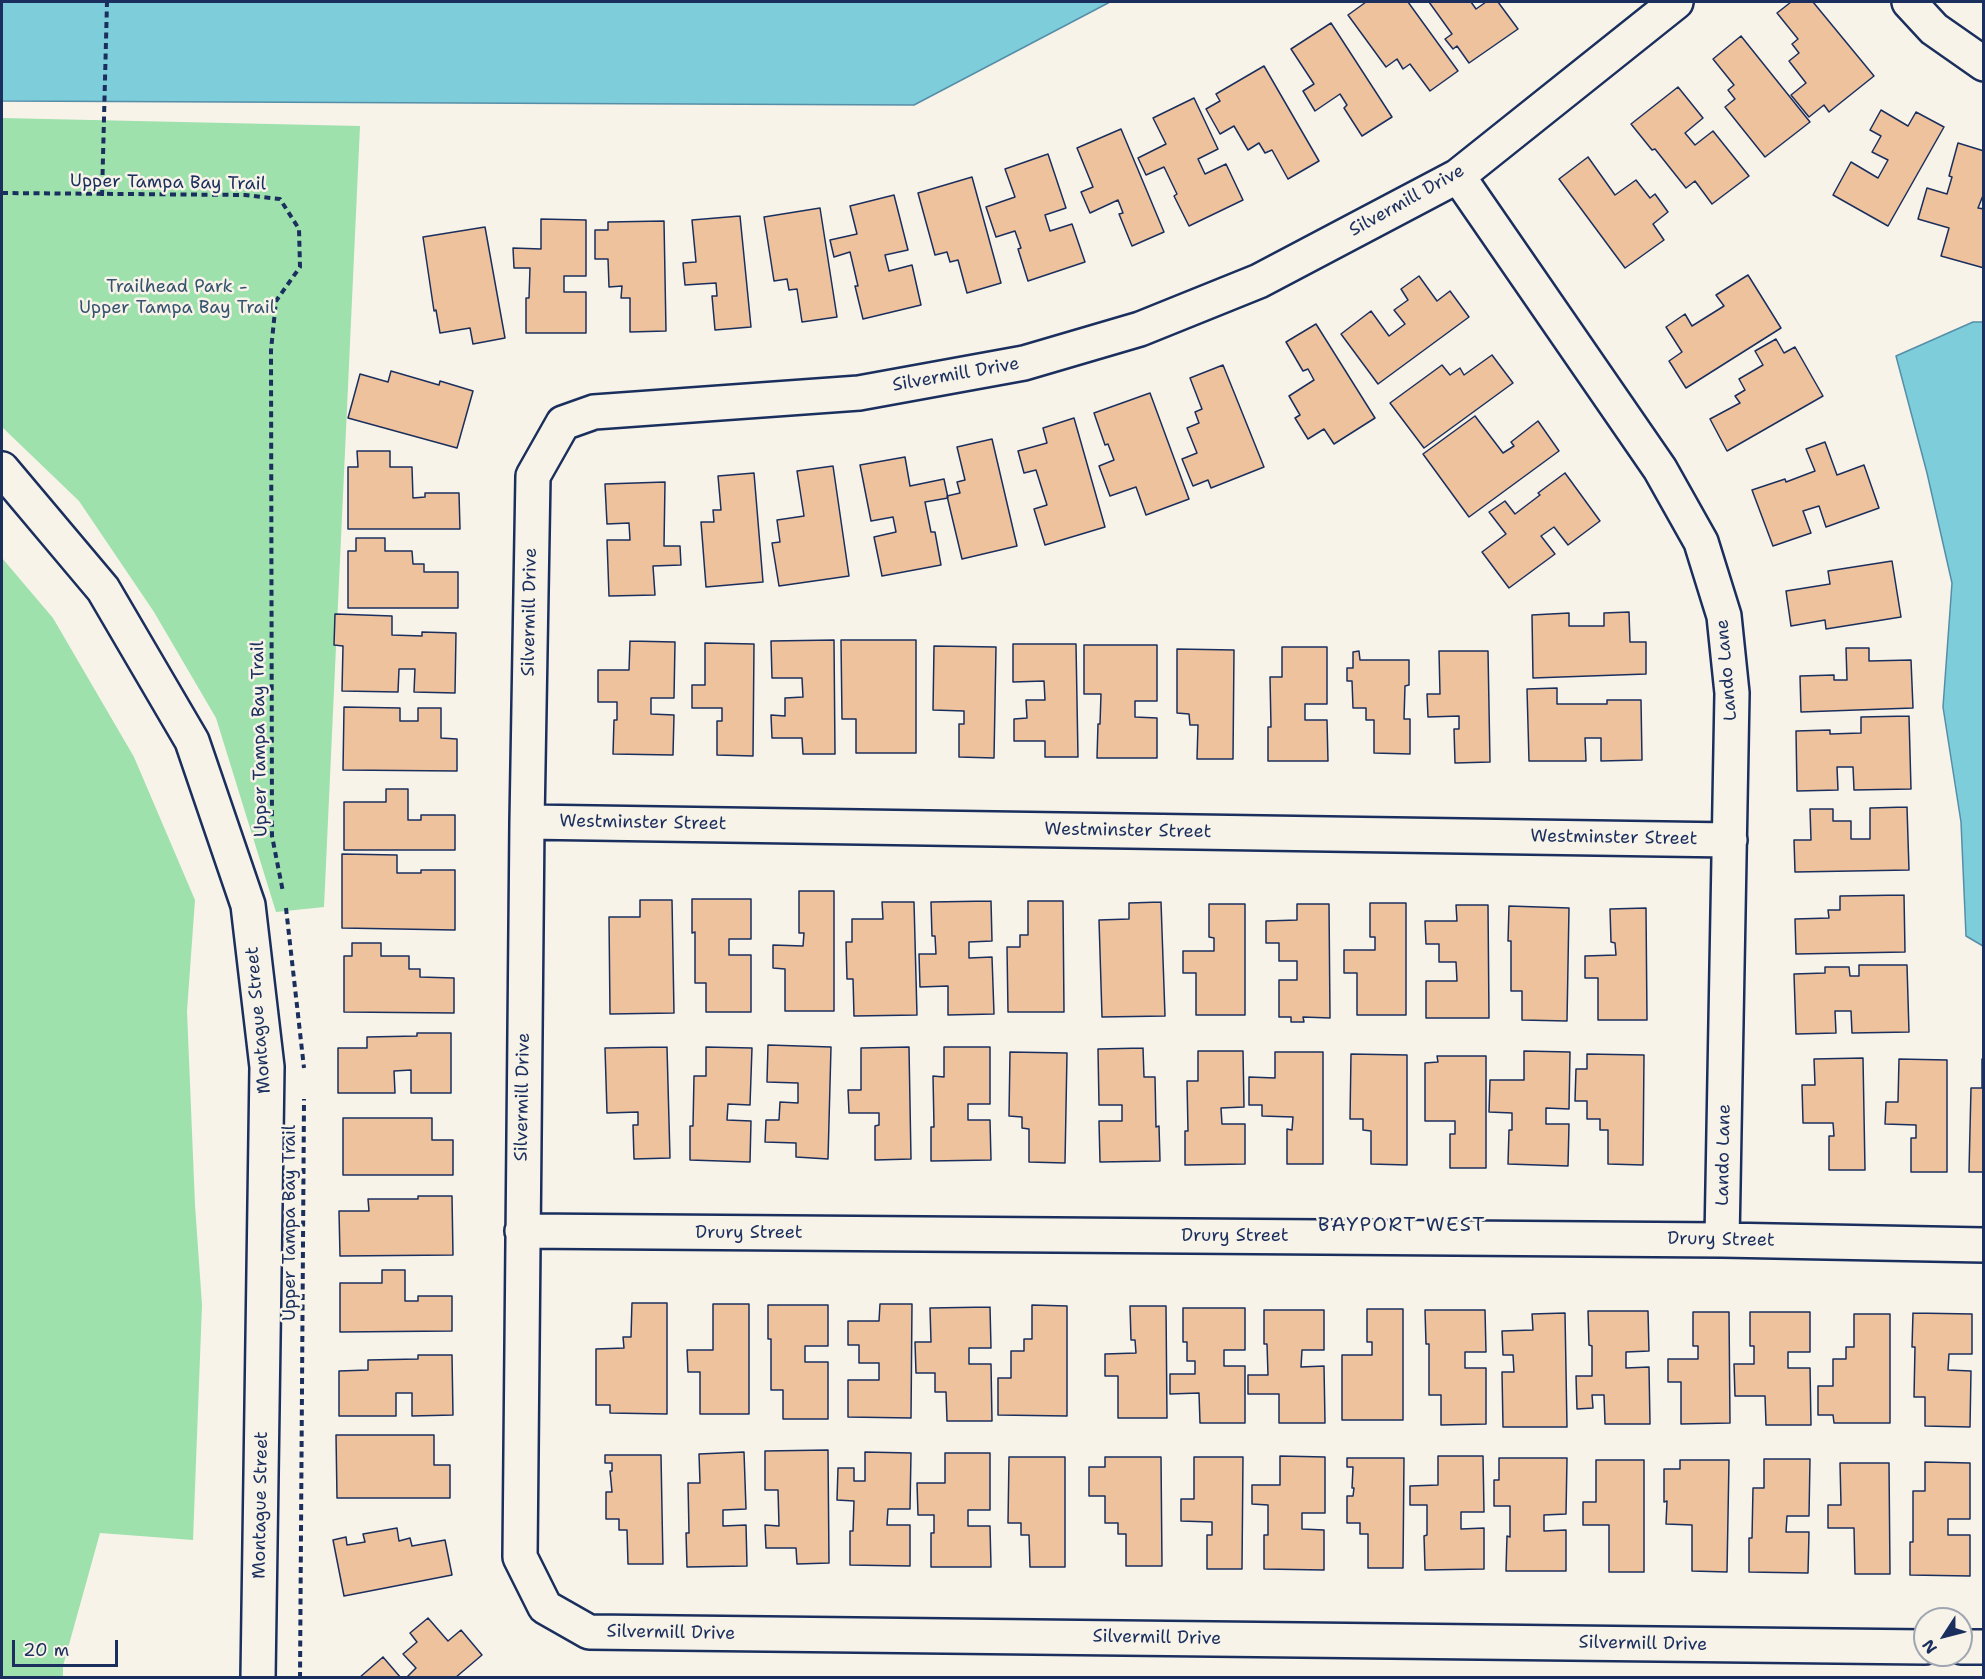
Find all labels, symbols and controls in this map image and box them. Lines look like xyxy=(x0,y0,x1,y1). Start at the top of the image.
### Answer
street label: Silvermill Drive xyxy=(1346,160,1468,242)
street label: Upper Tampa Bay Trail xyxy=(70,170,266,196)
park label: Trailhead Park - Upper Tampa Bay Trail xyxy=(79,276,275,318)
street label: Silvermill Drive xyxy=(891,353,1021,397)
street label: Silvermill Drive xyxy=(518,548,542,676)
street label: Lando Lane xyxy=(1712,618,1742,722)
street label: Upper Tampa Bay Trail xyxy=(247,641,273,837)
street label: Westminster Street xyxy=(559,811,727,835)
street label: Westminster Street xyxy=(1044,819,1212,843)
street label: Westminster Street xyxy=(1530,826,1698,850)
street label: Montague Street xyxy=(242,946,276,1094)
street label: Silvermill Drive xyxy=(511,1033,535,1161)
street label: Lando Lane xyxy=(1712,1104,1736,1206)
street label: Upper Tampa Bay Trail xyxy=(279,1125,301,1321)
district label: BAYPORT WEST xyxy=(1318,1214,1486,1238)
street label: Drury Street xyxy=(695,1222,803,1244)
street label: Drury Street xyxy=(1181,1225,1289,1247)
street label: Drury Street xyxy=(1667,1228,1775,1252)
street label: Montague Street xyxy=(249,1431,273,1579)
north arrow xyxy=(1913,1607,1973,1667)
street label: Silvermill Drive xyxy=(607,1621,735,1645)
street label: Silvermill Drive xyxy=(1093,1626,1221,1650)
scale bar xyxy=(15,1628,122,1666)
street label: Silvermill Drive xyxy=(1579,1632,1707,1656)
text: N xyxy=(1917,1635,1942,1658)
text: 20 m xyxy=(23,1638,69,1662)

